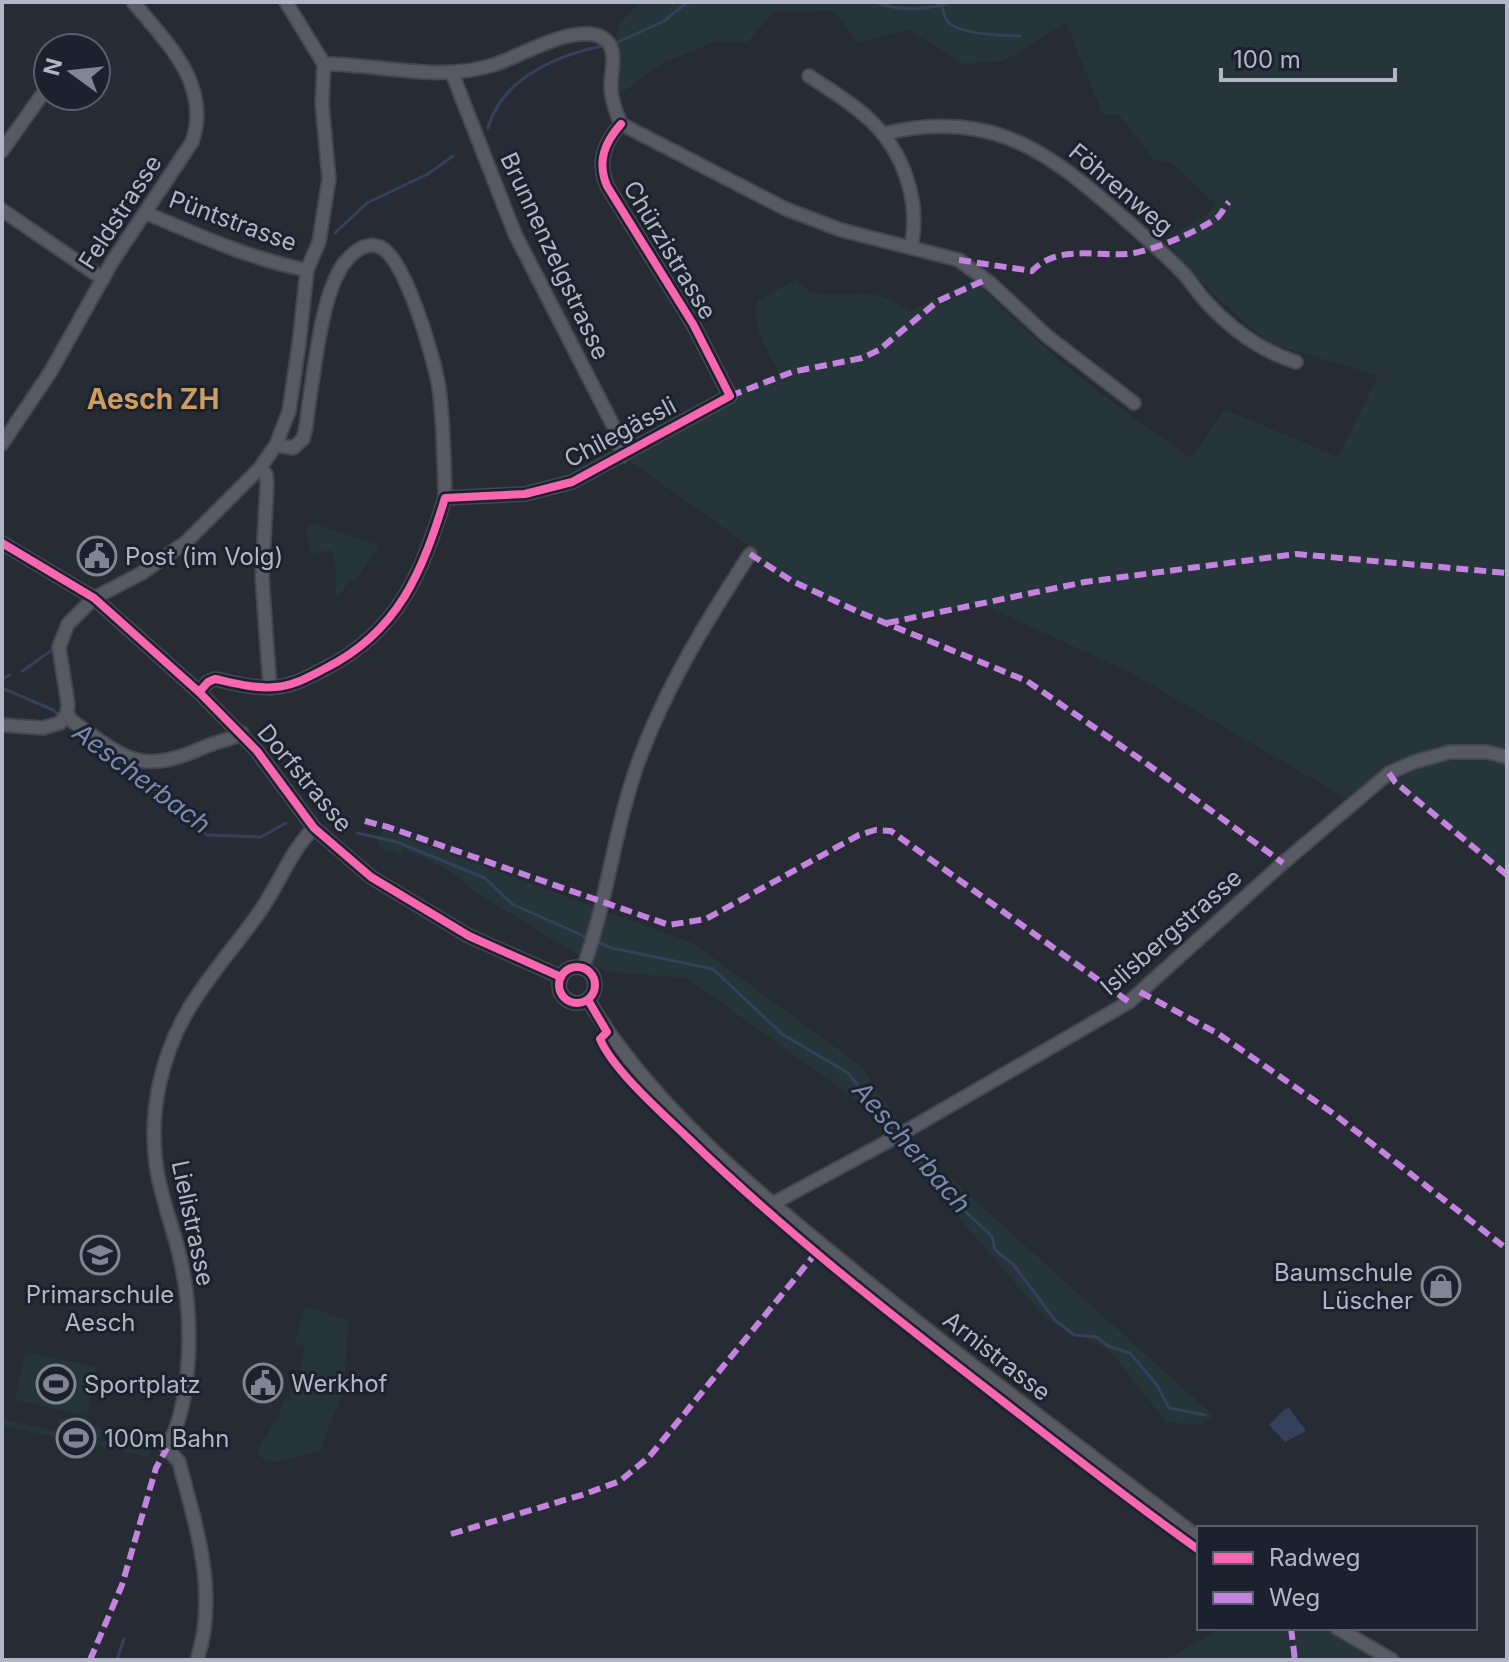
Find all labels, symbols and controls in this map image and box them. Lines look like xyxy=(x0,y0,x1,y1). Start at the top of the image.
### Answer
north arrow xyxy=(32,32,112,112)
scale bar xyxy=(1221,32,1395,82)
text: 100 m xyxy=(1233,45,1301,74)
text: N xyxy=(38,55,67,78)
street label: Föhrenweg xyxy=(1063,137,1179,241)
street label: Brunnenzelgstrasse xyxy=(494,148,616,364)
street label: Feldstrasse xyxy=(72,150,168,274)
street label: Chürzistrasse xyxy=(617,176,723,324)
street label: Püntstrasse xyxy=(165,185,301,257)
district label: Aesch ZH xyxy=(87,382,219,416)
street label: Chilegässli xyxy=(559,390,681,474)
public building icon: Post (im Volg) xyxy=(76,535,118,577)
place label: Post (im Volg) xyxy=(125,542,283,571)
water label: Aescherbach xyxy=(66,716,217,840)
street label: Dorfstrasse xyxy=(252,718,358,838)
street label: Islisbergstrasse xyxy=(1094,863,1248,1001)
water label: Aescherbach xyxy=(846,1074,978,1219)
street label: Lielistrasse xyxy=(166,1158,220,1288)
school or university icon: Primarschule Aesch xyxy=(79,1234,121,1276)
place label: Baumschule Lüscher xyxy=(1274,1258,1413,1315)
shop icon: Baumschule Lüscher xyxy=(1420,1265,1462,1307)
place label: Primarschule Aesch xyxy=(26,1280,174,1337)
street label: Arnistrasse xyxy=(938,1305,1056,1407)
public building icon: Werkhof xyxy=(242,1362,284,1404)
sports icon: Sportplatz xyxy=(35,1363,77,1405)
place label: Werkhof xyxy=(291,1369,388,1398)
place label: Sportplatz xyxy=(84,1370,201,1399)
sports icon: 100m Bahn xyxy=(55,1417,97,1459)
place label: 100m Bahn xyxy=(104,1424,229,1453)
legend xyxy=(1197,1526,1477,1630)
text: Radweg xyxy=(1269,1543,1360,1572)
text: Weg xyxy=(1269,1583,1320,1612)

